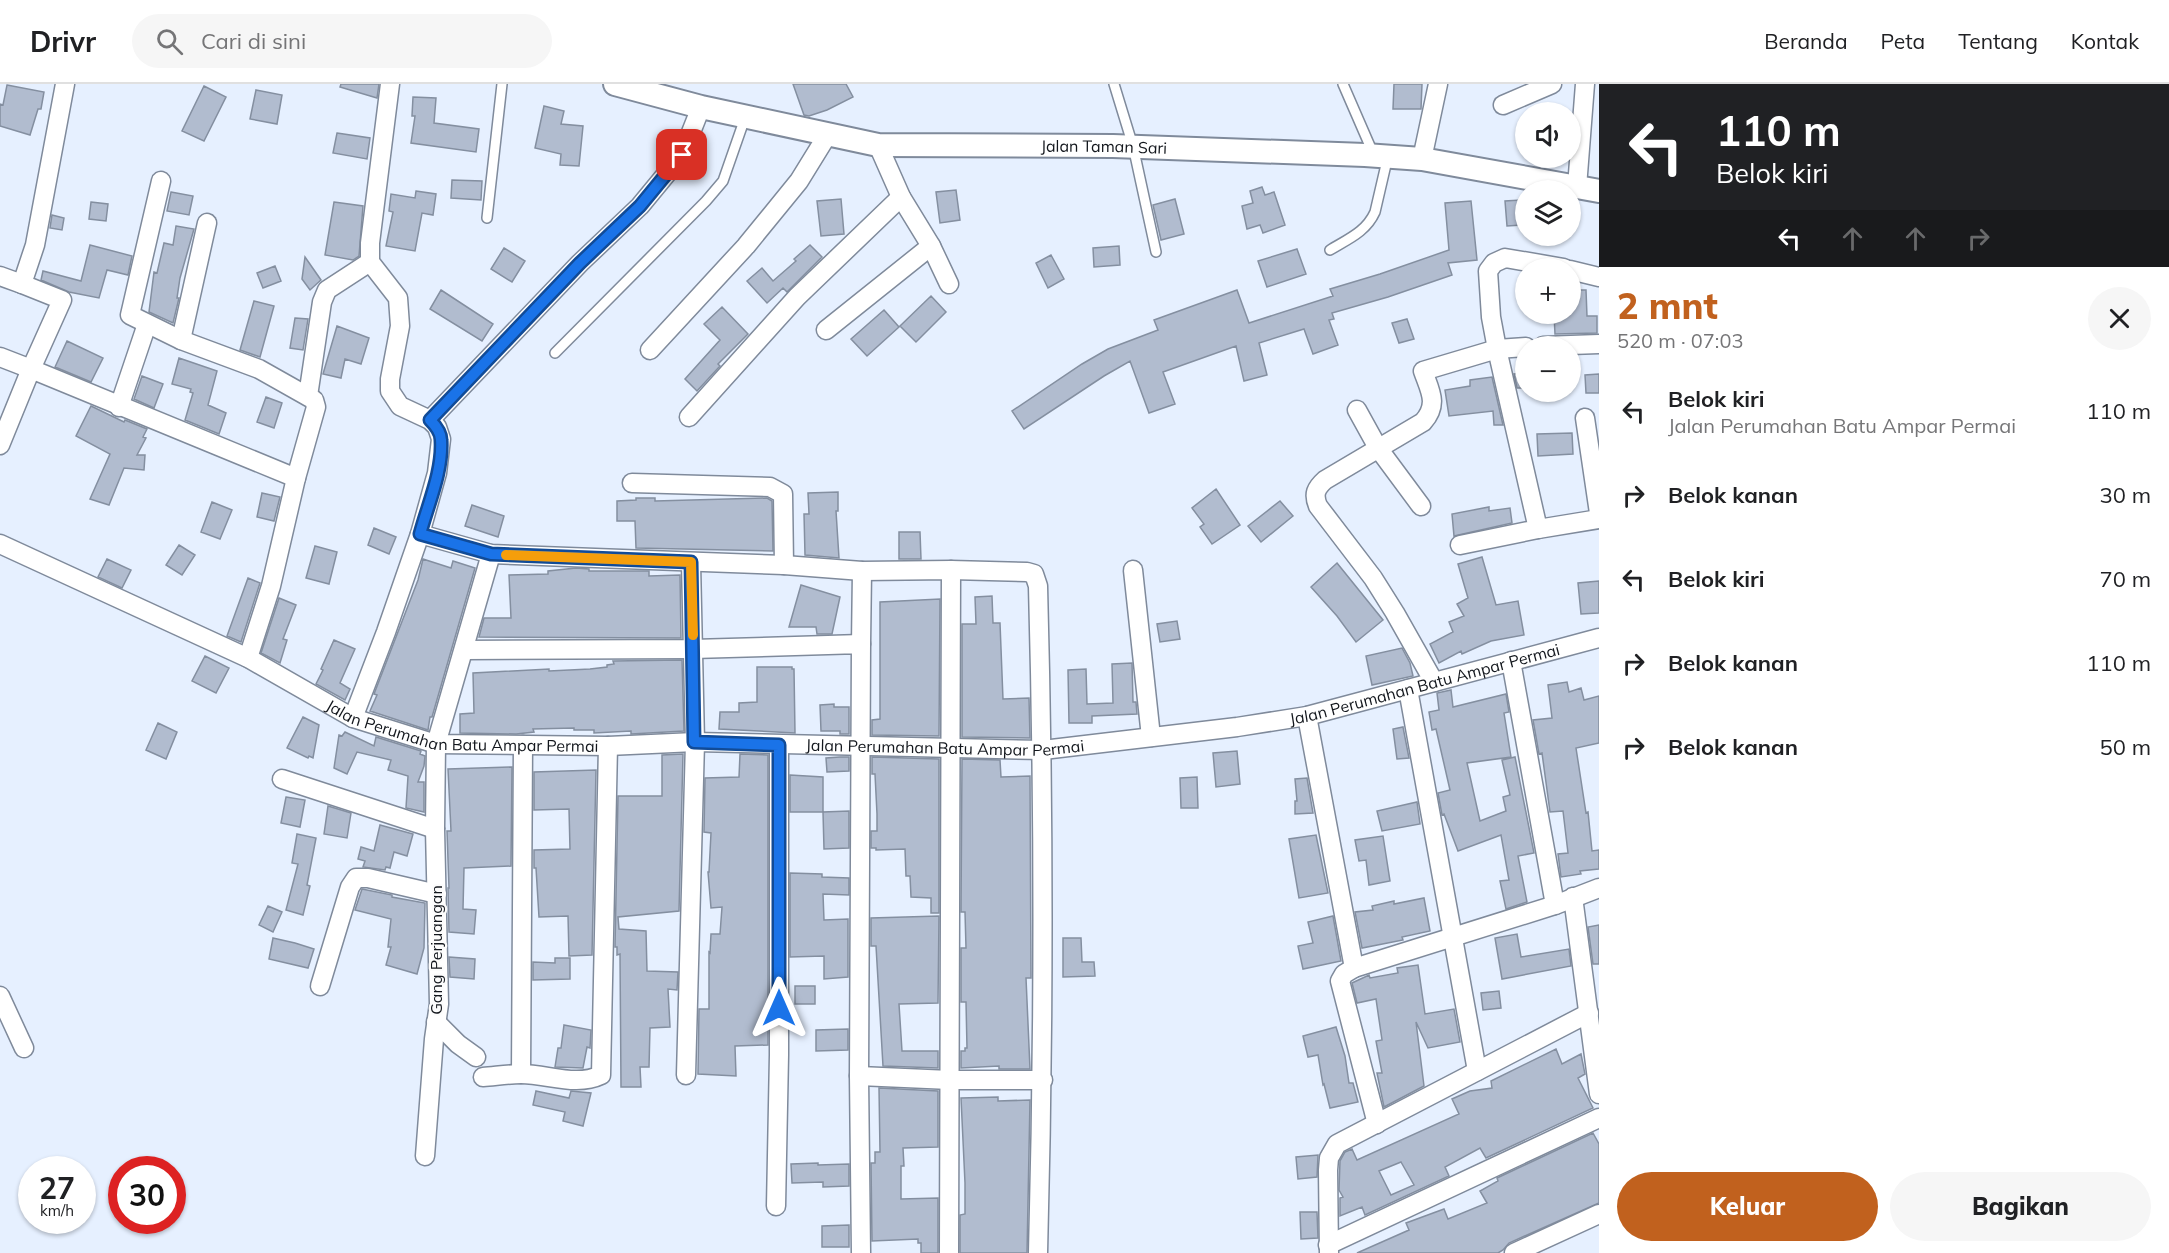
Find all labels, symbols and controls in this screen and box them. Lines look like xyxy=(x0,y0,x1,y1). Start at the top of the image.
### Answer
search box xyxy=(132,14,552,68)
text: Drivr xyxy=(30,24,96,59)
icon: search xyxy=(153,25,186,58)
text: Cari di sini xyxy=(201,27,306,55)
text: Beranda xyxy=(1764,28,1848,54)
text: Peta xyxy=(1881,28,1925,54)
text: Tentang xyxy=(1958,28,2038,54)
text: Kontak xyxy=(2071,28,2139,54)
map controls xyxy=(1515,102,1581,402)
button: sound xyxy=(1515,102,1581,168)
text: 110 m xyxy=(1716,104,1841,157)
icon: left xyxy=(1617,108,1695,186)
pin xyxy=(656,129,707,180)
street label: Jalan Taman Sari xyxy=(1041,136,1167,158)
icon: arrive xyxy=(665,138,698,171)
text: Belok kiri xyxy=(1716,156,1828,190)
button: layers xyxy=(1515,180,1581,246)
icon: left xyxy=(1773,222,1806,255)
icon: ahead xyxy=(1836,222,1869,255)
icon: ahead xyxy=(1899,222,1932,255)
icon: right xyxy=(1962,222,1995,255)
button: + xyxy=(1515,258,1581,324)
text: 2 mnt xyxy=(1617,283,1718,328)
button: close xyxy=(2088,287,2151,350)
text: 520 m · 07:03 xyxy=(1617,328,1743,353)
button: − xyxy=(1515,336,1581,402)
text: Belok kiri xyxy=(1668,385,1764,413)
icon: left xyxy=(1617,395,1650,428)
text: 110 m xyxy=(2086,397,2151,425)
text: Jalan Perumahan Batu Ampar Permai xyxy=(1668,413,2016,438)
icon: right xyxy=(1617,479,1650,512)
text: Belok kanan xyxy=(1668,481,1798,509)
text: 30 m xyxy=(2100,481,2151,509)
icon: left xyxy=(1617,563,1650,596)
text: Belok kiri xyxy=(1668,565,1764,593)
text: 70 m xyxy=(2100,565,2151,593)
street label: Jalan Perumahan Batu Ampar Permai xyxy=(1288,639,1562,729)
icon: right xyxy=(1617,647,1650,680)
text: Belok kanan xyxy=(1668,649,1798,677)
text: 110 m xyxy=(2086,649,2151,677)
street label: Jalan Perumahan Batu Ampar Permai xyxy=(323,695,599,756)
icon: right xyxy=(1617,731,1650,764)
text: Belok kanan xyxy=(1668,733,1798,761)
text: 50 m xyxy=(2100,733,2151,761)
street label: Jalan Perumahan Batu Ampar Permai xyxy=(805,735,1085,760)
street label: Gang Perjuangan xyxy=(426,885,446,1015)
position arrow xyxy=(747,976,811,1040)
speed limit sign: 30 xyxy=(108,1156,186,1234)
text: 27 xyxy=(39,1169,75,1207)
button: Keluar xyxy=(1617,1172,1878,1241)
button: Bagikan xyxy=(1890,1172,2151,1241)
text: km/h xyxy=(40,1201,74,1220)

